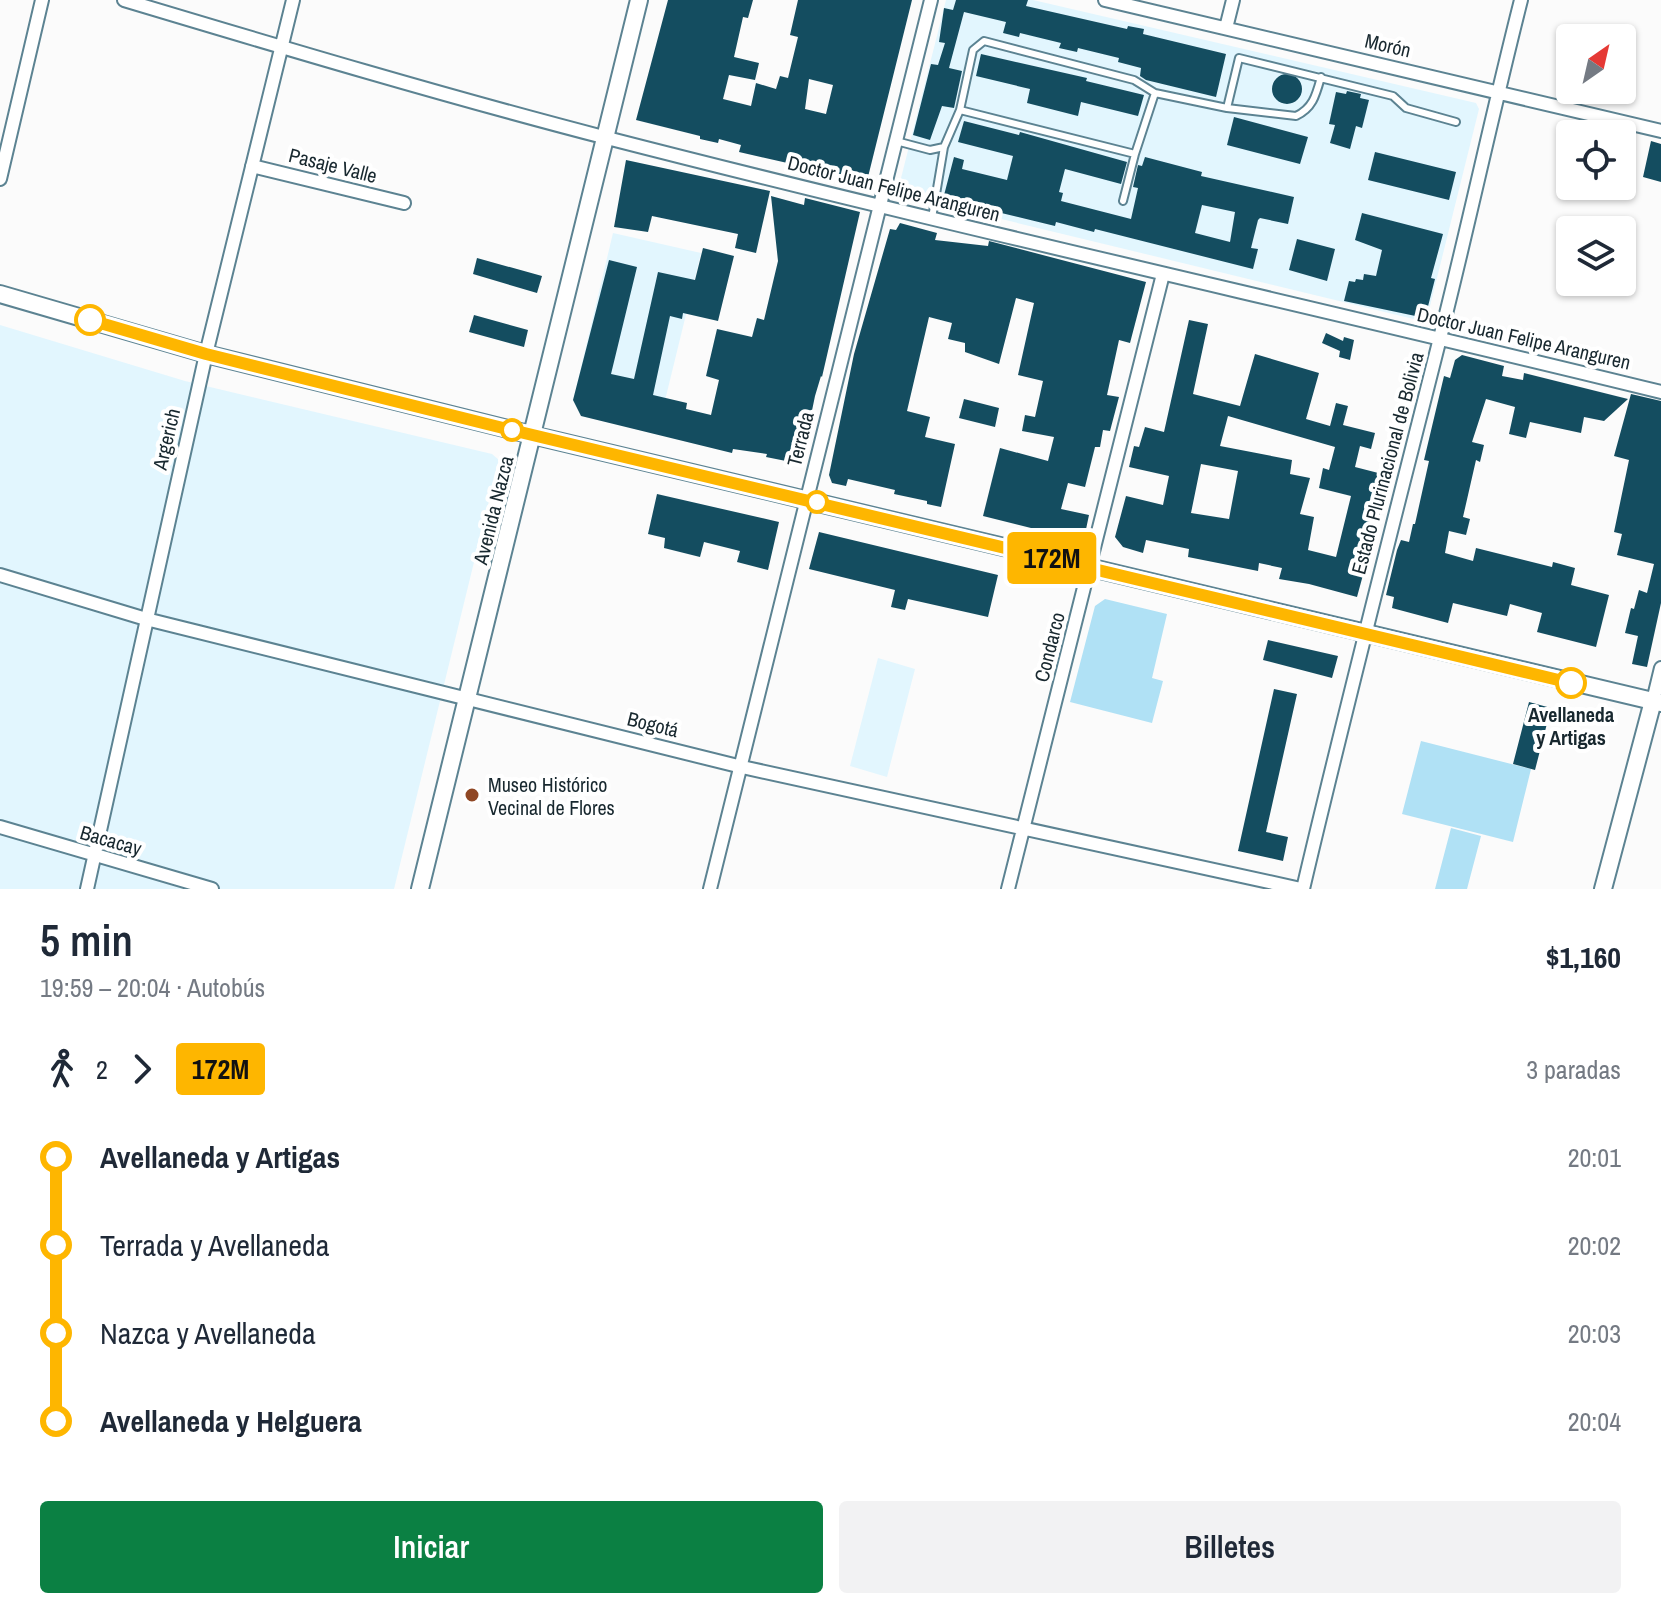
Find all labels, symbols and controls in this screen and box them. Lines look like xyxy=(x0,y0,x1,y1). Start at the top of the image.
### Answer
north arrow xyxy=(1556,24,1636,104)
map controls xyxy=(1556,24,1636,296)
street label: Morón xyxy=(1362,27,1414,63)
button: locate xyxy=(1556,120,1636,200)
street label: Pasaje Valle xyxy=(286,141,380,189)
street label: Doctor Juan Felipe Aranguren xyxy=(785,149,1003,227)
button: layers xyxy=(1556,216,1636,296)
street label: Doctor Juan Felipe Aranguren xyxy=(1415,300,1633,376)
unlabelled marker xyxy=(75,305,105,335)
street label: Estado Plurinacional de Bolivia xyxy=(1344,349,1430,577)
street label: Argerich xyxy=(146,406,186,473)
street label: Terrada xyxy=(780,409,820,469)
unlabelled marker xyxy=(501,419,523,441)
street label: Avenida Nazca xyxy=(466,453,520,568)
unlabelled marker xyxy=(806,491,828,513)
line badge: 172M xyxy=(996,532,1108,584)
text: 172M xyxy=(1023,539,1081,577)
street label: Condarco xyxy=(1027,609,1071,685)
marker: Avellaneda y Artigas xyxy=(1556,668,1586,698)
place label: Avellaneda y Artigas xyxy=(1528,701,1614,751)
street label: Bogotá xyxy=(625,705,681,743)
place label: Museo Histórico Vecinal de Flores xyxy=(488,771,615,821)
marker: Museo Histórico Vecinal de Flores xyxy=(463,786,481,804)
street label: Bacacay xyxy=(77,818,146,862)
text: 5 min xyxy=(40,910,133,970)
text: $1,160 xyxy=(1546,937,1621,977)
text: 19:59 – 20:04 · Autobús xyxy=(40,970,265,1005)
icon: walk xyxy=(40,1047,84,1091)
icon: forward xyxy=(120,1047,164,1091)
text: 172M xyxy=(192,1050,249,1088)
text: 2 xyxy=(96,1052,108,1087)
text: 3 paradas xyxy=(1526,1052,1621,1087)
text: Avellaneda y Artigas xyxy=(100,1137,340,1177)
text: 20:01 xyxy=(1568,1140,1621,1175)
text: Terrada y Avellaneda xyxy=(100,1225,329,1265)
text: 20:02 xyxy=(1568,1228,1621,1263)
text: Nazca y Avellaneda xyxy=(100,1313,316,1353)
text: 20:03 xyxy=(1568,1316,1621,1351)
text: Avellaneda y Helguera xyxy=(100,1401,362,1441)
text: 20:04 xyxy=(1568,1404,1621,1439)
button: Iniciar xyxy=(40,1501,823,1593)
button: Billetes xyxy=(839,1501,1621,1593)

